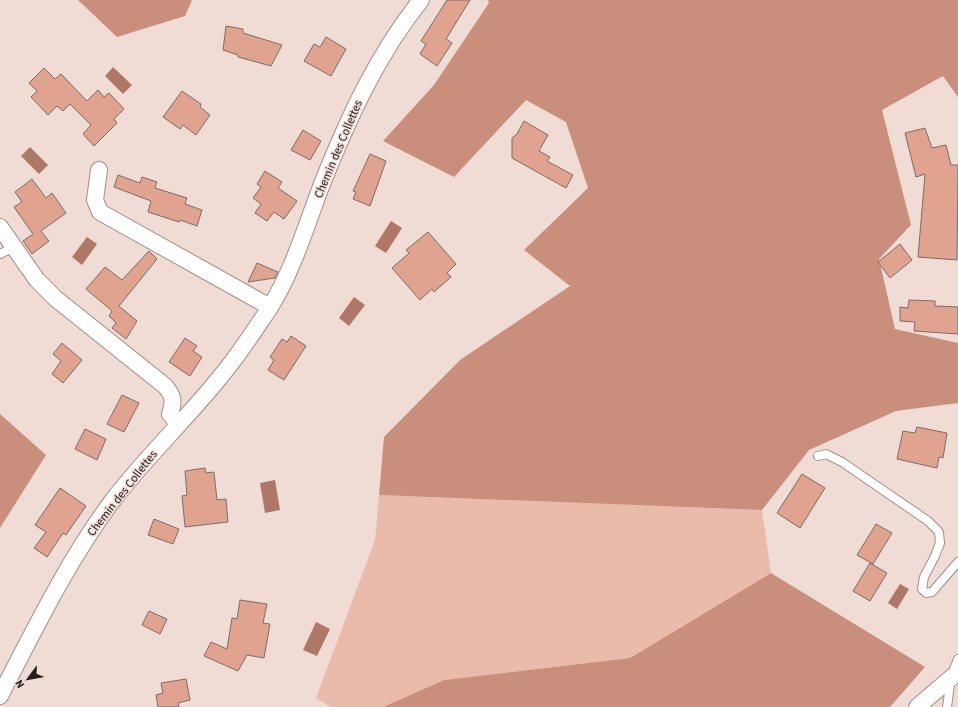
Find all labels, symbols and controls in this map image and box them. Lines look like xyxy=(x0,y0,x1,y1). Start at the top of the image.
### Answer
street label: Chemin des Collettes xyxy=(310,97,367,201)
street label: Chemin des Collettes xyxy=(83,447,161,540)
north arrow xyxy=(8,659,48,699)
text: N xyxy=(12,677,28,691)

